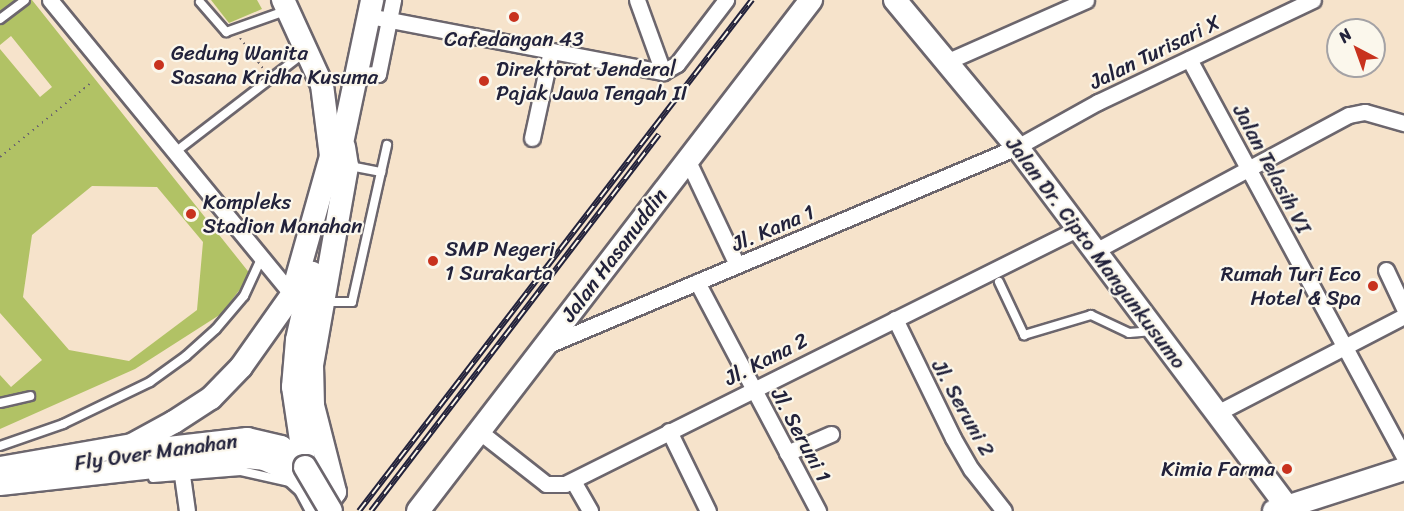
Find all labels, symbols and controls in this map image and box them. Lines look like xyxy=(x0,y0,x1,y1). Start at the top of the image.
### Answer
street label: Jalan Turisari X xyxy=(1085,9,1225,95)
marker: Cafedangan 43 xyxy=(507,10,521,24)
north arrow xyxy=(1326,18,1386,78)
text: N xyxy=(1331,21,1359,50)
place label: Cafedangan 43 xyxy=(444,26,584,52)
place label: Gedung Wanita Sasana Kridha Kusuma xyxy=(171,40,379,90)
place label: Direktorat Jenderal Pajak Jawa Tengah II xyxy=(496,56,688,106)
marker: Gedung Wanita Sasana Kridha Kusuma xyxy=(152,58,166,72)
marker: Direktorat Jenderal Pajak Jawa Tengah II xyxy=(477,74,491,88)
street label: Jalan Telasih VI xyxy=(1227,100,1317,238)
street label: Jalan Dr. Cipto Mangunkusumo xyxy=(1001,133,1191,373)
street label: Jalan Hasanuddin xyxy=(555,183,673,327)
place label: Kompleks Stadion Manahan xyxy=(203,189,363,239)
street label: Jl. Kana 1 xyxy=(728,199,818,257)
marker: Kompleks Stadion Manahan xyxy=(184,207,198,221)
place label: SMP Negeri 1 Surakarta xyxy=(445,236,555,286)
marker: SMP Negeri 1 Surakarta xyxy=(426,254,440,268)
place label: Rumah Turi Eco Hotel & Spa xyxy=(1220,261,1361,311)
marker: Rumah Turi Eco Hotel & Spa xyxy=(1366,279,1380,293)
street label: Jl. Kana 2 xyxy=(720,327,812,391)
street label: Jl. Seruni 2 xyxy=(926,355,1000,461)
street label: Jl. Seruni 1 xyxy=(766,384,836,486)
street label: Fly Over Manahan xyxy=(73,428,239,476)
place label: Kimia Farma xyxy=(1161,456,1275,482)
marker: Kimia Farma xyxy=(1280,462,1294,476)

